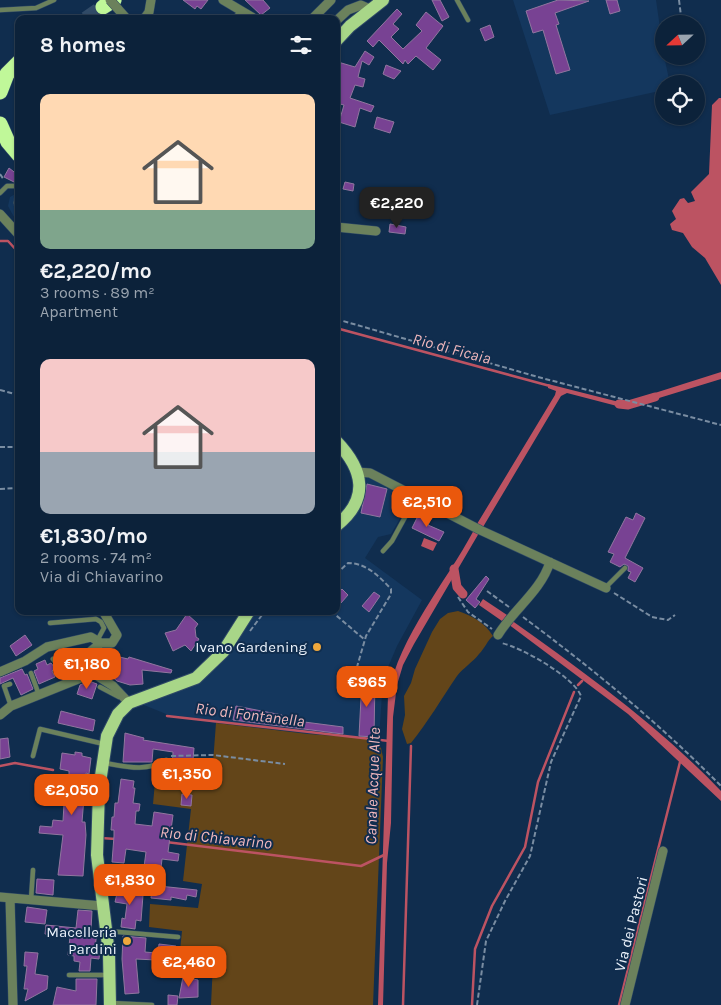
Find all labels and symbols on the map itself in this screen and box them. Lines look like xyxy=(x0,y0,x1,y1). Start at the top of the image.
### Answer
north arrow xyxy=(655,15,705,65)
pin: €2,220 xyxy=(356,186,438,229)
water label: Rio di Ficaia xyxy=(411,329,493,368)
pin: €2,510 xyxy=(386,486,468,528)
place label: Ivano Gardening xyxy=(195,638,308,656)
marker: Ivano Gardening xyxy=(311,641,323,653)
pin: €1,180 xyxy=(46,648,128,690)
pin: €965 xyxy=(337,666,397,708)
water label: Rio di Fontanella xyxy=(194,698,306,731)
water label: Canale Acque Alte xyxy=(361,726,384,845)
pin: €1,350 xyxy=(146,758,228,800)
pin: €2,050 xyxy=(31,774,113,816)
water label: Rio di Chiavarino xyxy=(159,822,273,853)
pin: €1,830 xyxy=(89,864,171,906)
street label: Via dei Pastori xyxy=(610,875,652,973)
place label: Macelleria Pardini xyxy=(46,923,117,958)
marker: Macelleria Pardini xyxy=(121,935,133,947)
pin: €2,460 xyxy=(148,946,230,988)

